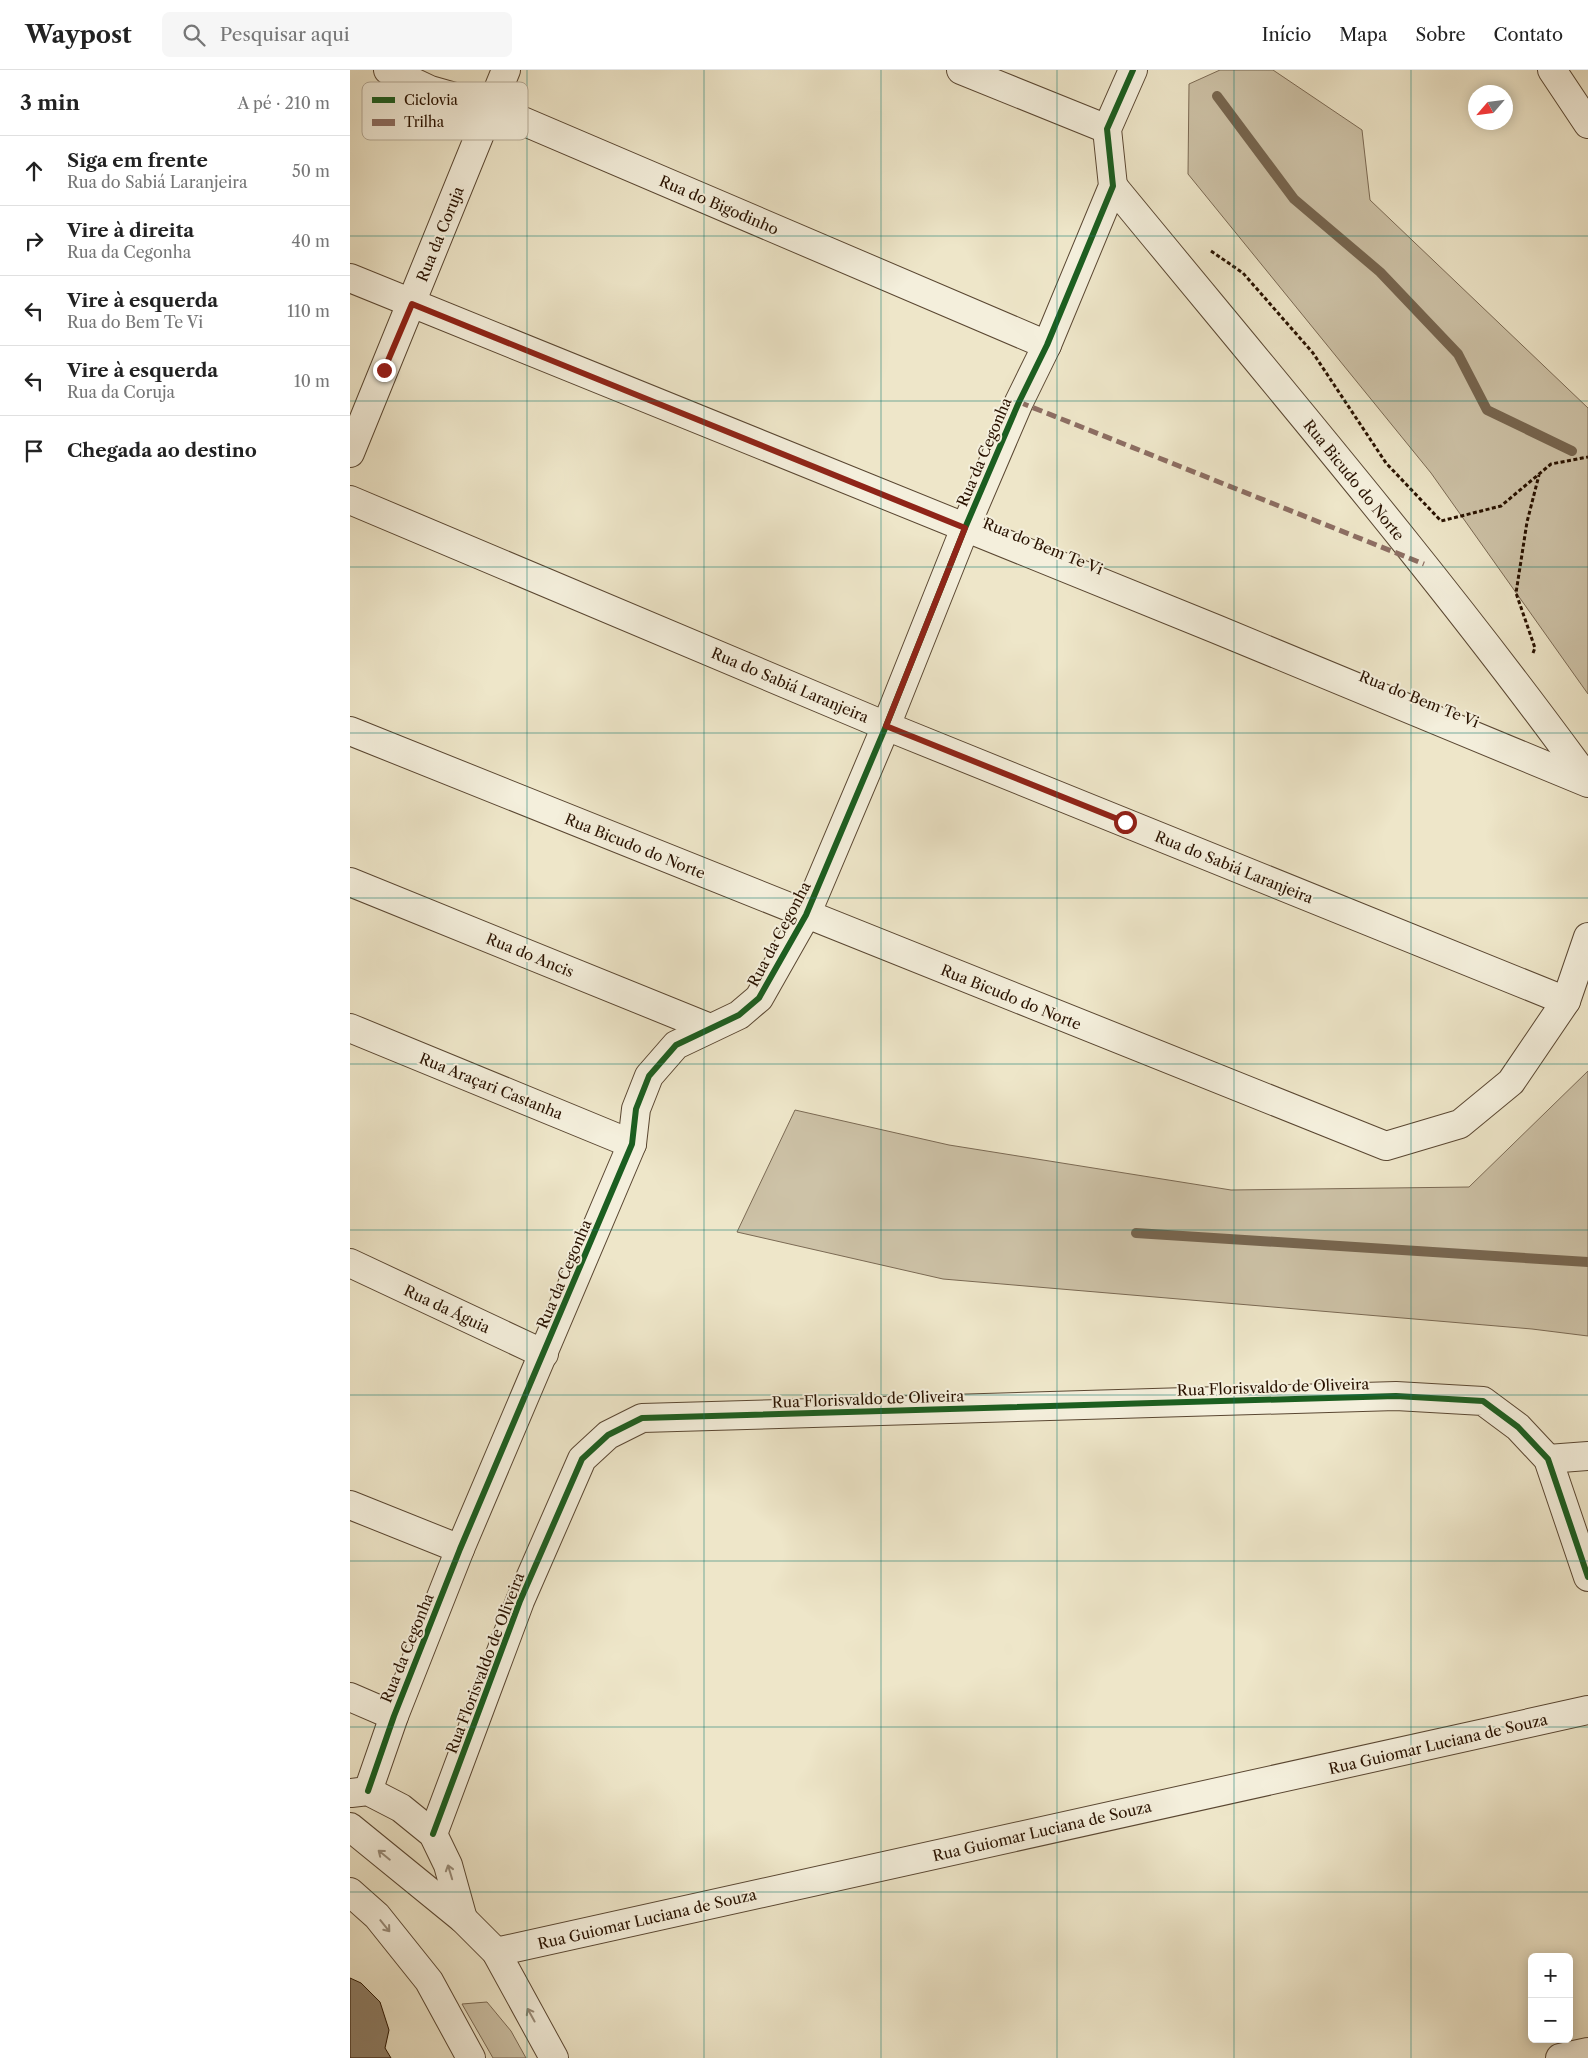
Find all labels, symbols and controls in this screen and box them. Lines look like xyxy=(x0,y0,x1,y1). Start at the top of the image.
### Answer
search box xyxy=(162,12,512,57)
text: Waypost xyxy=(25,20,132,49)
icon: search xyxy=(180,21,208,49)
text: Pesquisar aqui xyxy=(220,23,350,46)
text: Início xyxy=(1262,24,1311,46)
text: Mapa xyxy=(1339,24,1387,46)
text: Sobre xyxy=(1415,24,1466,46)
text: Contato xyxy=(1494,24,1563,46)
legend xyxy=(362,82,528,140)
north arrow xyxy=(1468,85,1513,130)
text: 3 min xyxy=(20,90,80,115)
text: Ciclovia xyxy=(404,91,459,109)
text: A pé · 210 m xyxy=(237,93,330,113)
text: Trilha xyxy=(404,113,445,131)
text: Siga em frente xyxy=(67,149,208,172)
icon: ahead xyxy=(20,157,48,185)
text: 50 m xyxy=(292,161,330,181)
street label: Rua do Bigodinho xyxy=(656,171,782,239)
text: Rua do Sabiá Laranjeira xyxy=(67,172,247,192)
street label: Rua da Coruja xyxy=(412,183,468,285)
text: Vire à direita xyxy=(67,219,194,242)
icon: right xyxy=(20,227,48,255)
text: 40 m xyxy=(291,231,330,251)
text: Rua da Cegonha xyxy=(67,242,191,262)
text: Vire à esquerda xyxy=(67,289,218,312)
icon: left xyxy=(20,297,48,325)
text: 110 m xyxy=(287,301,330,321)
text: Rua do Bem Te Vi xyxy=(67,312,203,332)
text: Vire à esquerda xyxy=(67,359,218,382)
route end xyxy=(373,359,396,382)
icon: left xyxy=(20,367,48,395)
text: 10 m xyxy=(294,371,330,391)
text: Rua da Coruja xyxy=(67,382,175,402)
street label: Rua da Cegonha xyxy=(952,395,1016,509)
street label: Rua Bicudo do Norte xyxy=(1299,416,1409,544)
icon: arrive xyxy=(20,437,48,465)
text: Chegada ao destino xyxy=(67,439,257,462)
street label: Rua do Bem Te Vi xyxy=(980,513,1106,579)
street label: Rua do Sabiá Laranjeira xyxy=(708,643,872,727)
street label: Rua do Bem Te Vi xyxy=(1356,666,1482,732)
street label: Rua Bicudo do Norte xyxy=(562,809,708,883)
route start xyxy=(1114,811,1137,834)
street label: Rua do Sabiá Laranjeira xyxy=(1152,827,1316,908)
street label: Rua da Cegonha xyxy=(743,878,815,990)
street label: Rua do Ancis xyxy=(483,929,577,981)
street label: Rua Bicudo do Norte xyxy=(938,960,1084,1034)
street label: Rua Araçari Castanha xyxy=(416,1048,566,1124)
street label: Rua da Cegonha xyxy=(532,1217,596,1331)
street label: Rua da Águia xyxy=(401,1281,493,1337)
street label: Rua Florisvaldo de Oliveira xyxy=(1176,1374,1370,1400)
street label: Rua Florisvaldo de Oliveira xyxy=(771,1386,965,1412)
street label: Rua Florisvaldo de Oliveira xyxy=(442,1570,528,1756)
street label: Rua da Cegonha xyxy=(376,1590,438,1706)
street label: Rua Guiomar Luciana de Souza xyxy=(1327,1710,1549,1778)
street label: Rua Guiomar Luciana de Souza xyxy=(931,1797,1153,1865)
one-way arrow xyxy=(378,1849,391,1860)
one-way arrow xyxy=(444,1864,454,1880)
street label: Rua Guiomar Luciana de Souza xyxy=(536,1885,758,1953)
one-way arrow xyxy=(380,1919,391,1932)
map controls xyxy=(1528,1953,1573,2043)
button: + xyxy=(1528,1953,1573,1998)
button: − xyxy=(1528,1998,1573,2043)
one-way arrow xyxy=(525,2009,535,2023)

